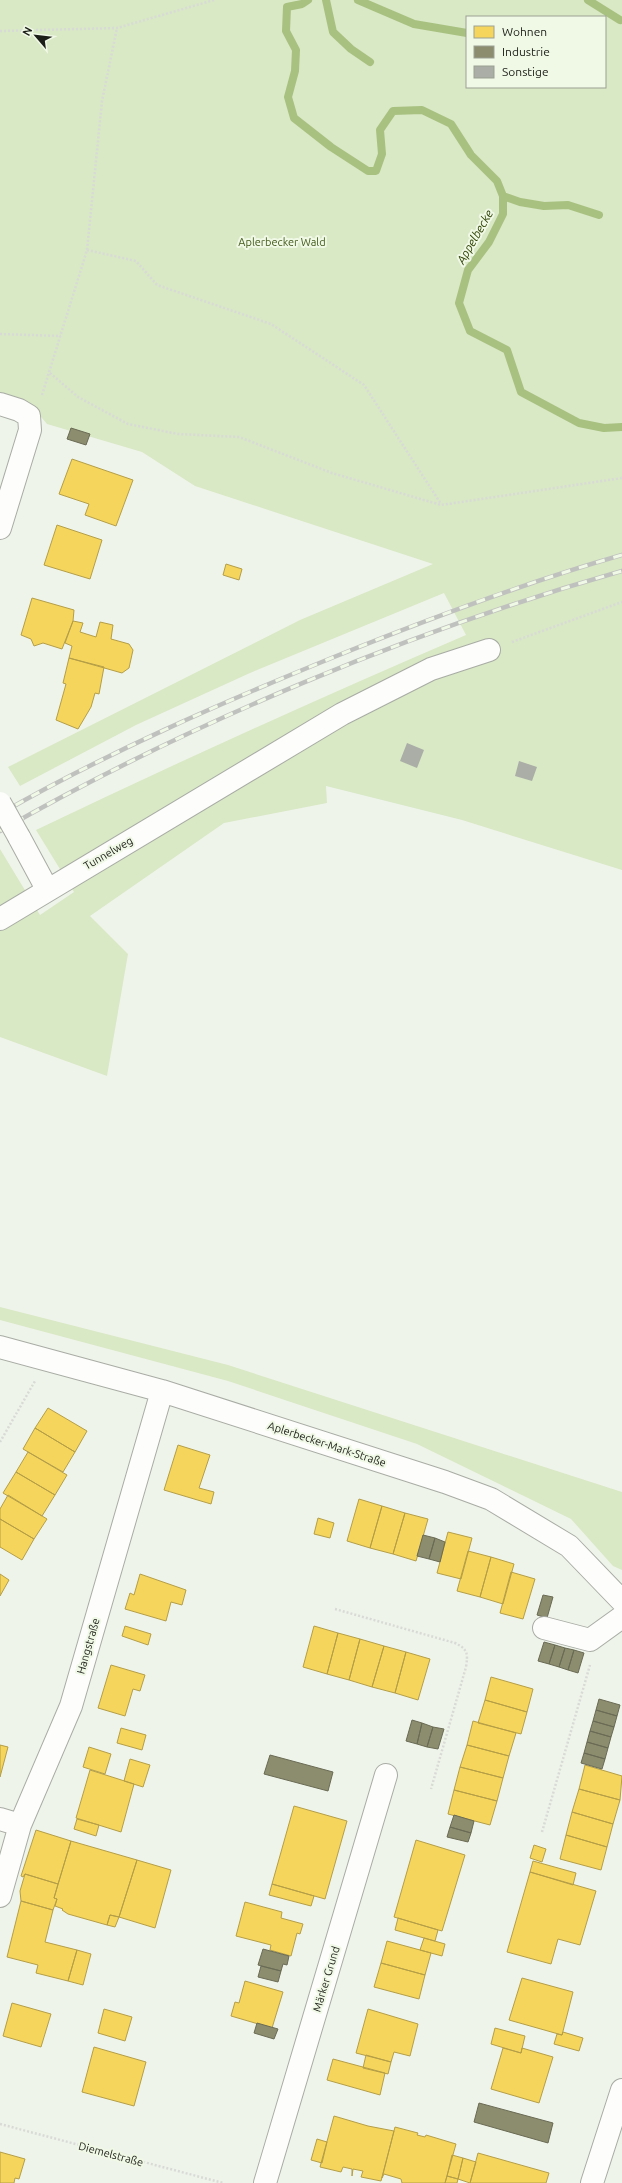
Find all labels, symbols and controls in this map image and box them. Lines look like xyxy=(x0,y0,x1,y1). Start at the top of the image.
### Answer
north arrow xyxy=(16,16,56,56)
legend xyxy=(466,16,606,88)
text: N xyxy=(20,25,34,38)
text: Wohnen xyxy=(502,25,547,38)
text: Industrie xyxy=(502,45,550,58)
text: Sonstige xyxy=(502,65,549,78)
water label: Appelbecke xyxy=(453,207,495,267)
park label: Aplerbecker Wald xyxy=(238,236,326,248)
street label: Tunnelweg xyxy=(81,834,135,872)
street label: Aplerbecker-Mark-Straße xyxy=(266,1419,388,1469)
street label: Hangstraße xyxy=(74,1617,102,1675)
street label: Märker Grund xyxy=(310,1945,342,2013)
street label: Diemelstraße xyxy=(77,2140,145,2168)

